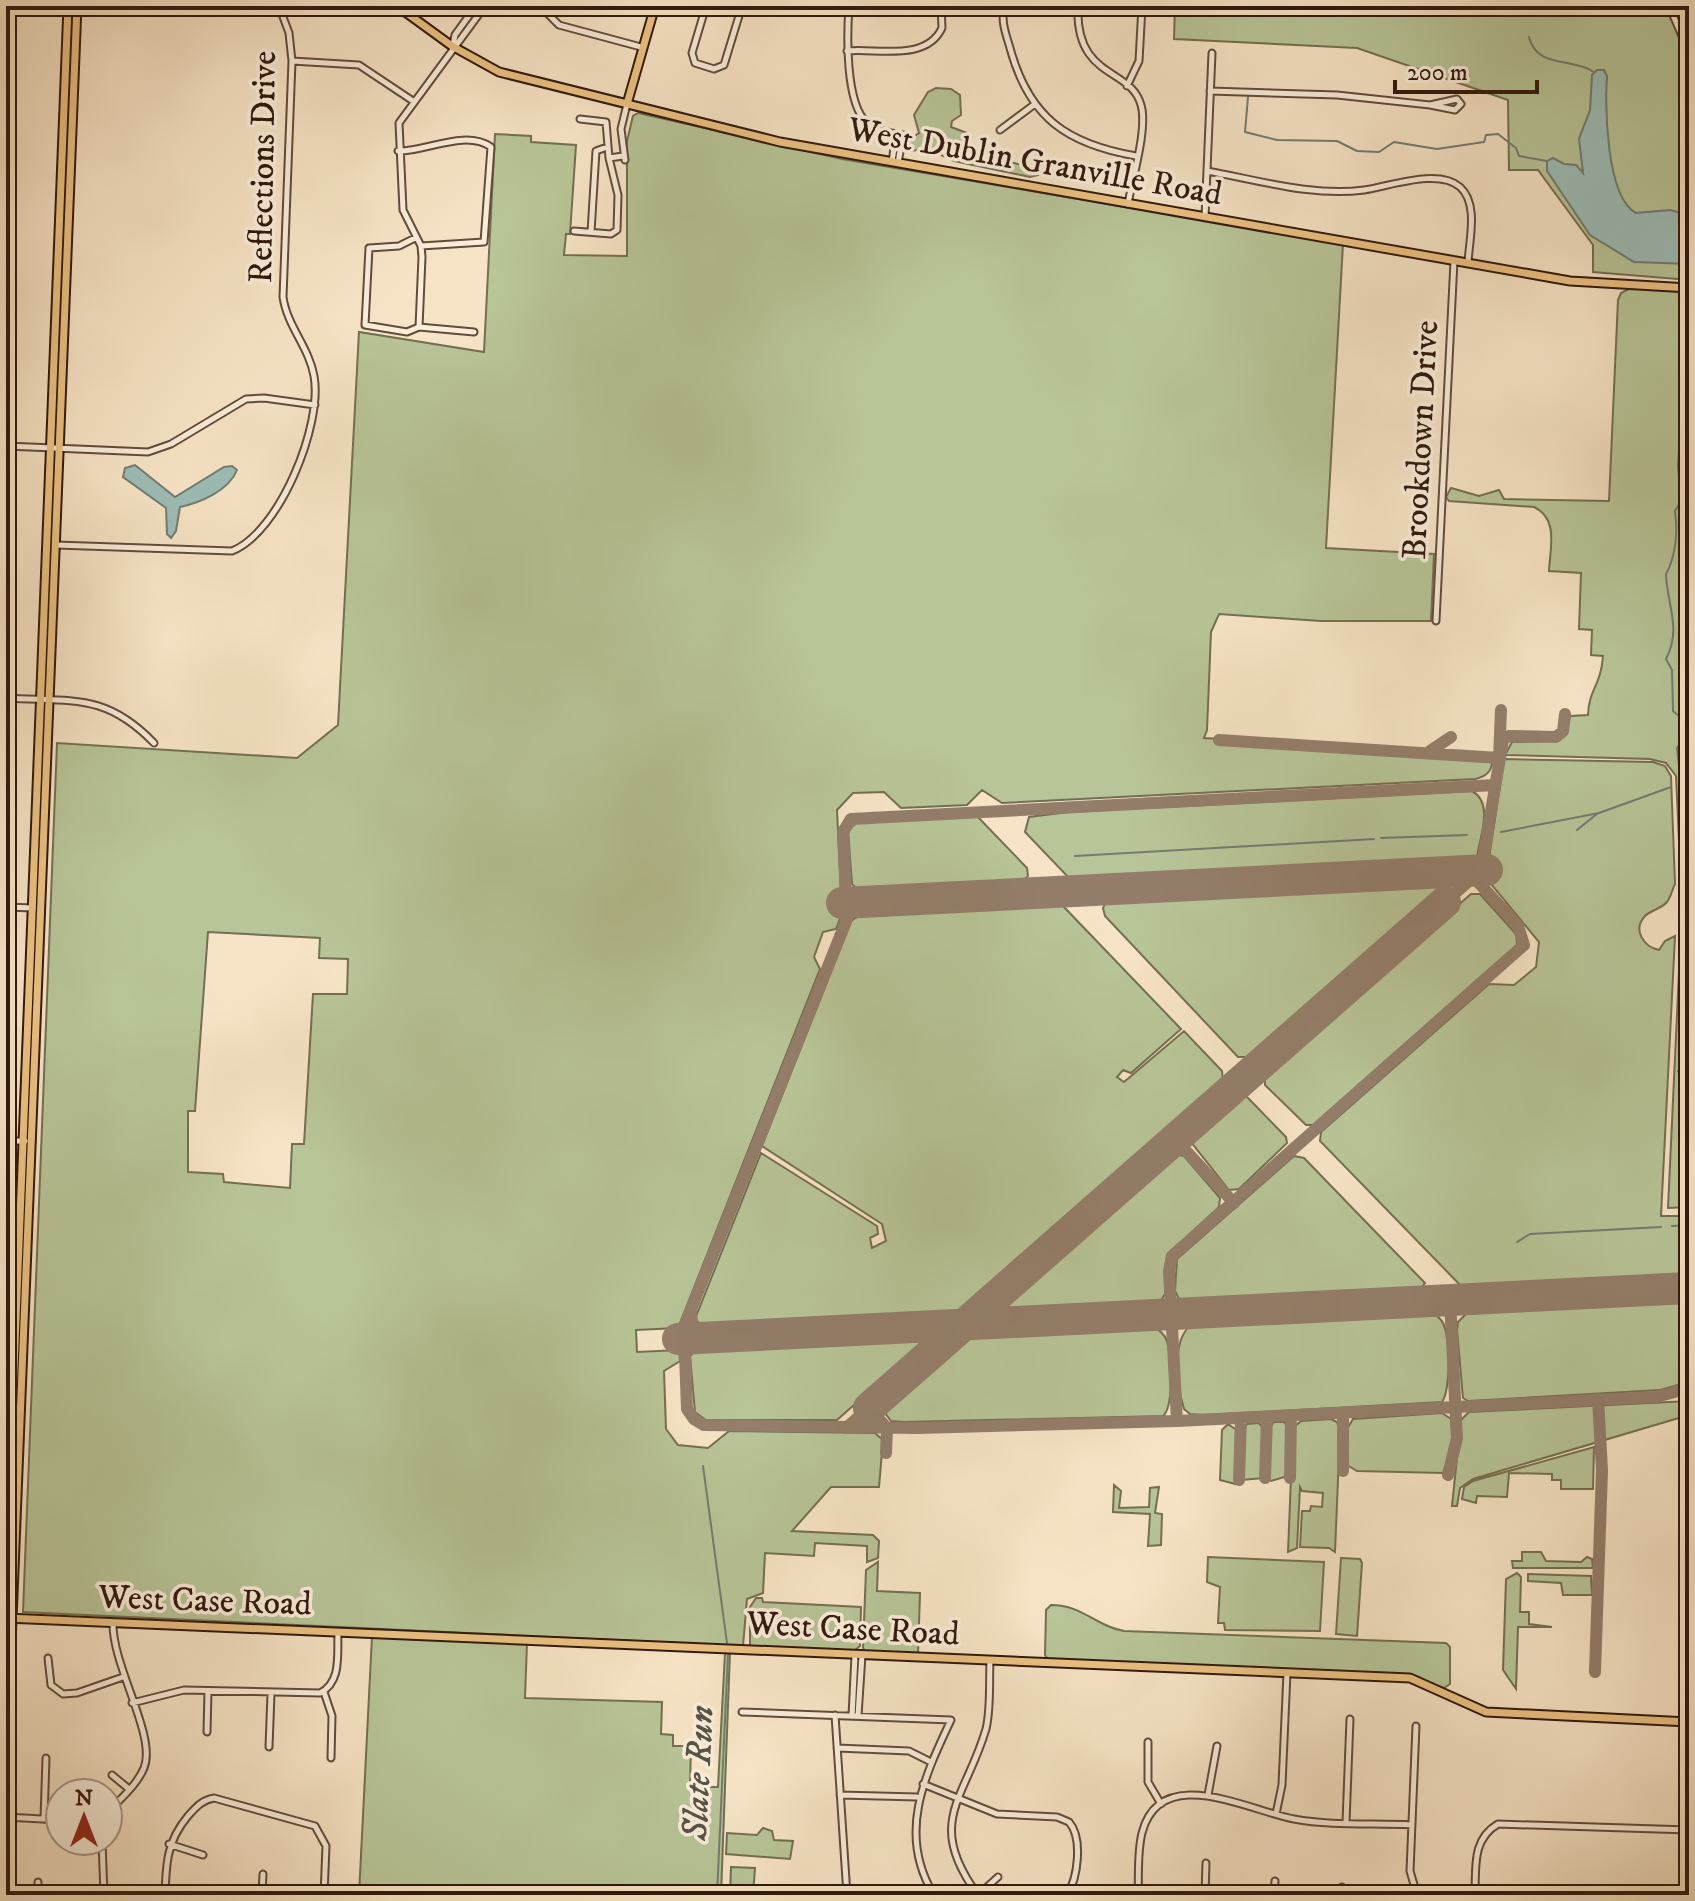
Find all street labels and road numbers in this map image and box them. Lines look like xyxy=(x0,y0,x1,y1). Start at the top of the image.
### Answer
street label: Reflections Drive xyxy=(240,50,286,284)
street label: West Dublin Granville Road xyxy=(844,108,1225,216)
street label: Brookdown Drive xyxy=(1394,319,1448,561)
street label: West Case Road xyxy=(97,1576,312,1626)
street label: West Case Road xyxy=(744,1602,961,1656)

